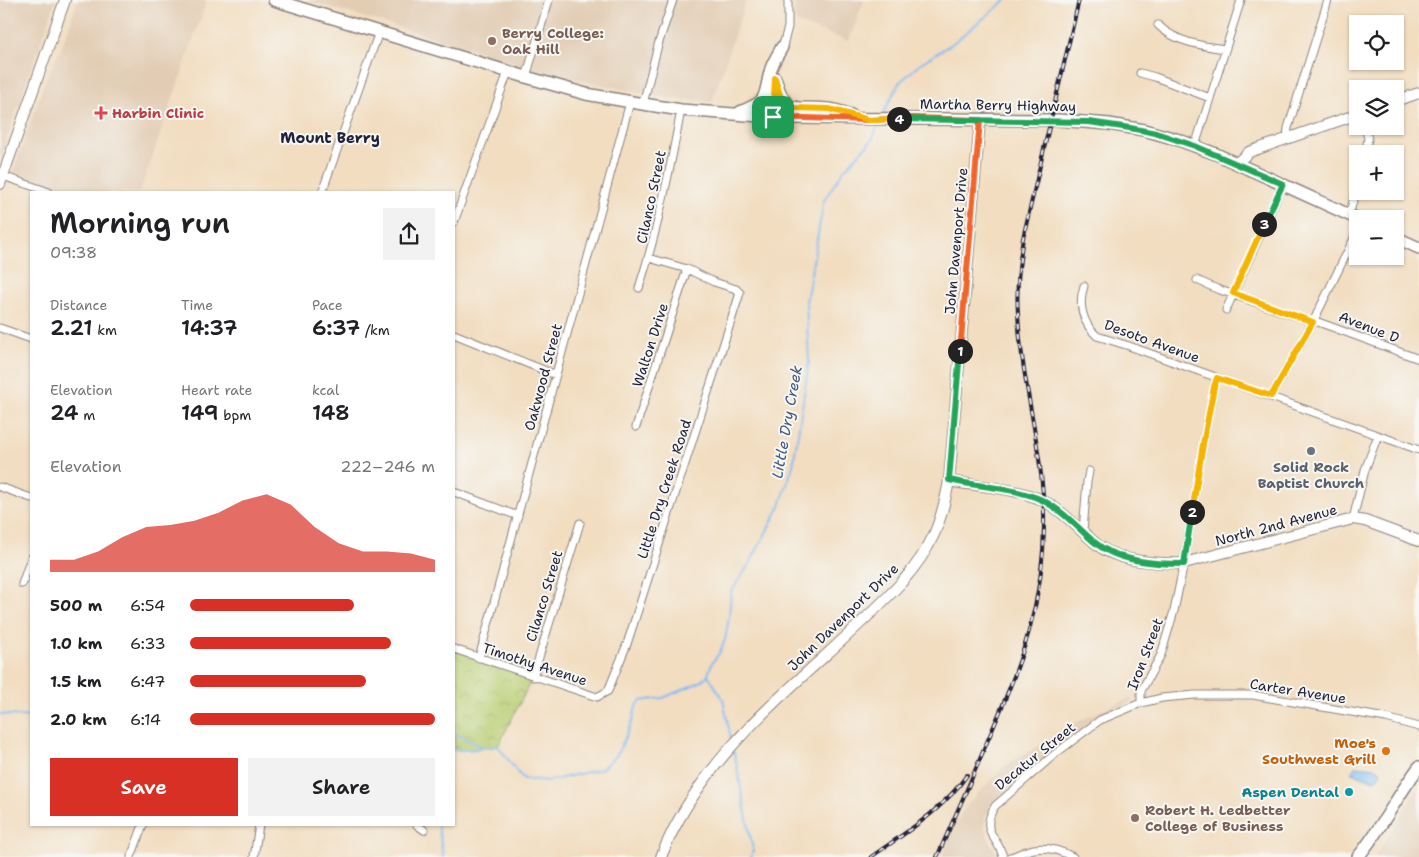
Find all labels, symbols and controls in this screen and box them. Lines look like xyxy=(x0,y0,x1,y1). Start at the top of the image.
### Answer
map controls xyxy=(1349,15,1404,265)
button: locate xyxy=(1349,15,1404,70)
place label: Berry College: Oak Hill xyxy=(502,24,604,58)
marker: Berry College: Oak Hill xyxy=(486,35,498,47)
button: layers xyxy=(1349,80,1404,135)
street label: Martha Berry Highway xyxy=(920,95,1076,115)
pin xyxy=(752,96,794,138)
icon: arrive xyxy=(759,103,787,131)
place label: Harbin Clinic xyxy=(112,104,204,122)
marker: Harbin Clinic xyxy=(94,106,108,120)
pin: 4 xyxy=(886,106,912,132)
text: 4 xyxy=(895,110,904,128)
district label: Mount Berry xyxy=(280,128,380,148)
button: + xyxy=(1349,145,1404,200)
street label: Cilanco Street xyxy=(632,149,670,245)
street label: John Davenport Drive xyxy=(941,167,971,315)
text: Morning run xyxy=(50,204,230,242)
button: share xyxy=(383,208,435,260)
button: − xyxy=(1349,210,1404,265)
pin: 3 xyxy=(1252,212,1276,236)
text: 3 xyxy=(1260,215,1269,233)
text: 09:38 xyxy=(50,242,97,263)
text: Distance xyxy=(50,296,107,314)
text: Time xyxy=(181,296,213,314)
text: Pace xyxy=(312,296,343,314)
street label: Walton Drive xyxy=(628,301,672,389)
street label: Avenue D xyxy=(1336,307,1402,347)
text: 2.21 xyxy=(50,314,93,342)
text: 14:37 xyxy=(181,314,238,342)
text: 6:37 xyxy=(312,314,360,342)
street label: Desoto Avenue xyxy=(1102,315,1202,367)
text: km xyxy=(93,321,117,339)
text: /km xyxy=(360,321,390,339)
street label: Oakwood Street xyxy=(520,321,566,433)
pin: 1 xyxy=(948,338,972,364)
text: 1 xyxy=(957,342,964,360)
water label: Little Dry Creek xyxy=(767,363,807,480)
text: Elevation xyxy=(50,381,113,399)
text: Heart rate xyxy=(181,381,252,399)
text: kcal xyxy=(312,381,339,399)
text: 24 xyxy=(50,399,78,427)
text: 149 xyxy=(181,399,218,427)
text: 148 xyxy=(312,399,350,427)
text: m xyxy=(78,406,95,424)
text: bpm xyxy=(218,406,251,424)
street label: Little Dry Creek Road xyxy=(633,417,695,561)
marker: Solid Rock Baptist Church xyxy=(1305,445,1317,457)
text: Elevation xyxy=(50,456,122,477)
text: 222–246 m xyxy=(340,456,435,477)
place label: Solid Rock Baptist Church xyxy=(1258,458,1364,492)
pin: 2 xyxy=(1180,500,1204,524)
street label: North 2nd Avenue xyxy=(1213,500,1339,550)
text: 2 xyxy=(1188,503,1197,521)
street label: Cilanco Street xyxy=(522,548,566,644)
street label: John Davenport Drive xyxy=(784,559,902,675)
text: 500 m xyxy=(50,595,102,616)
text: 6:54 xyxy=(130,595,165,616)
street label: Iron Street xyxy=(1123,615,1167,693)
text: 1.0 km xyxy=(50,633,102,654)
text: 6:33 xyxy=(130,633,166,654)
street label: Timothy Avenue xyxy=(480,639,590,689)
text: 1.5 km xyxy=(50,671,102,692)
text: 6:47 xyxy=(130,671,165,692)
street label: Carter Avenue xyxy=(1249,675,1347,708)
text: 2.0 km xyxy=(50,709,107,730)
text: 6:14 xyxy=(130,709,161,730)
street label: Decatur Street xyxy=(991,718,1079,794)
place label: Moe's Southwest Grill xyxy=(1262,734,1376,768)
marker: Moe's Southwest Grill xyxy=(1380,745,1392,757)
button: Save xyxy=(50,758,238,816)
button: Share xyxy=(248,758,435,816)
place label: Aspen Dental xyxy=(1241,783,1339,801)
marker: Aspen Dental xyxy=(1343,786,1355,798)
place label: Robert H. Ledbetter College of Business xyxy=(1145,801,1291,835)
marker: Robert H. Ledbetter College of Business xyxy=(1129,812,1141,824)

